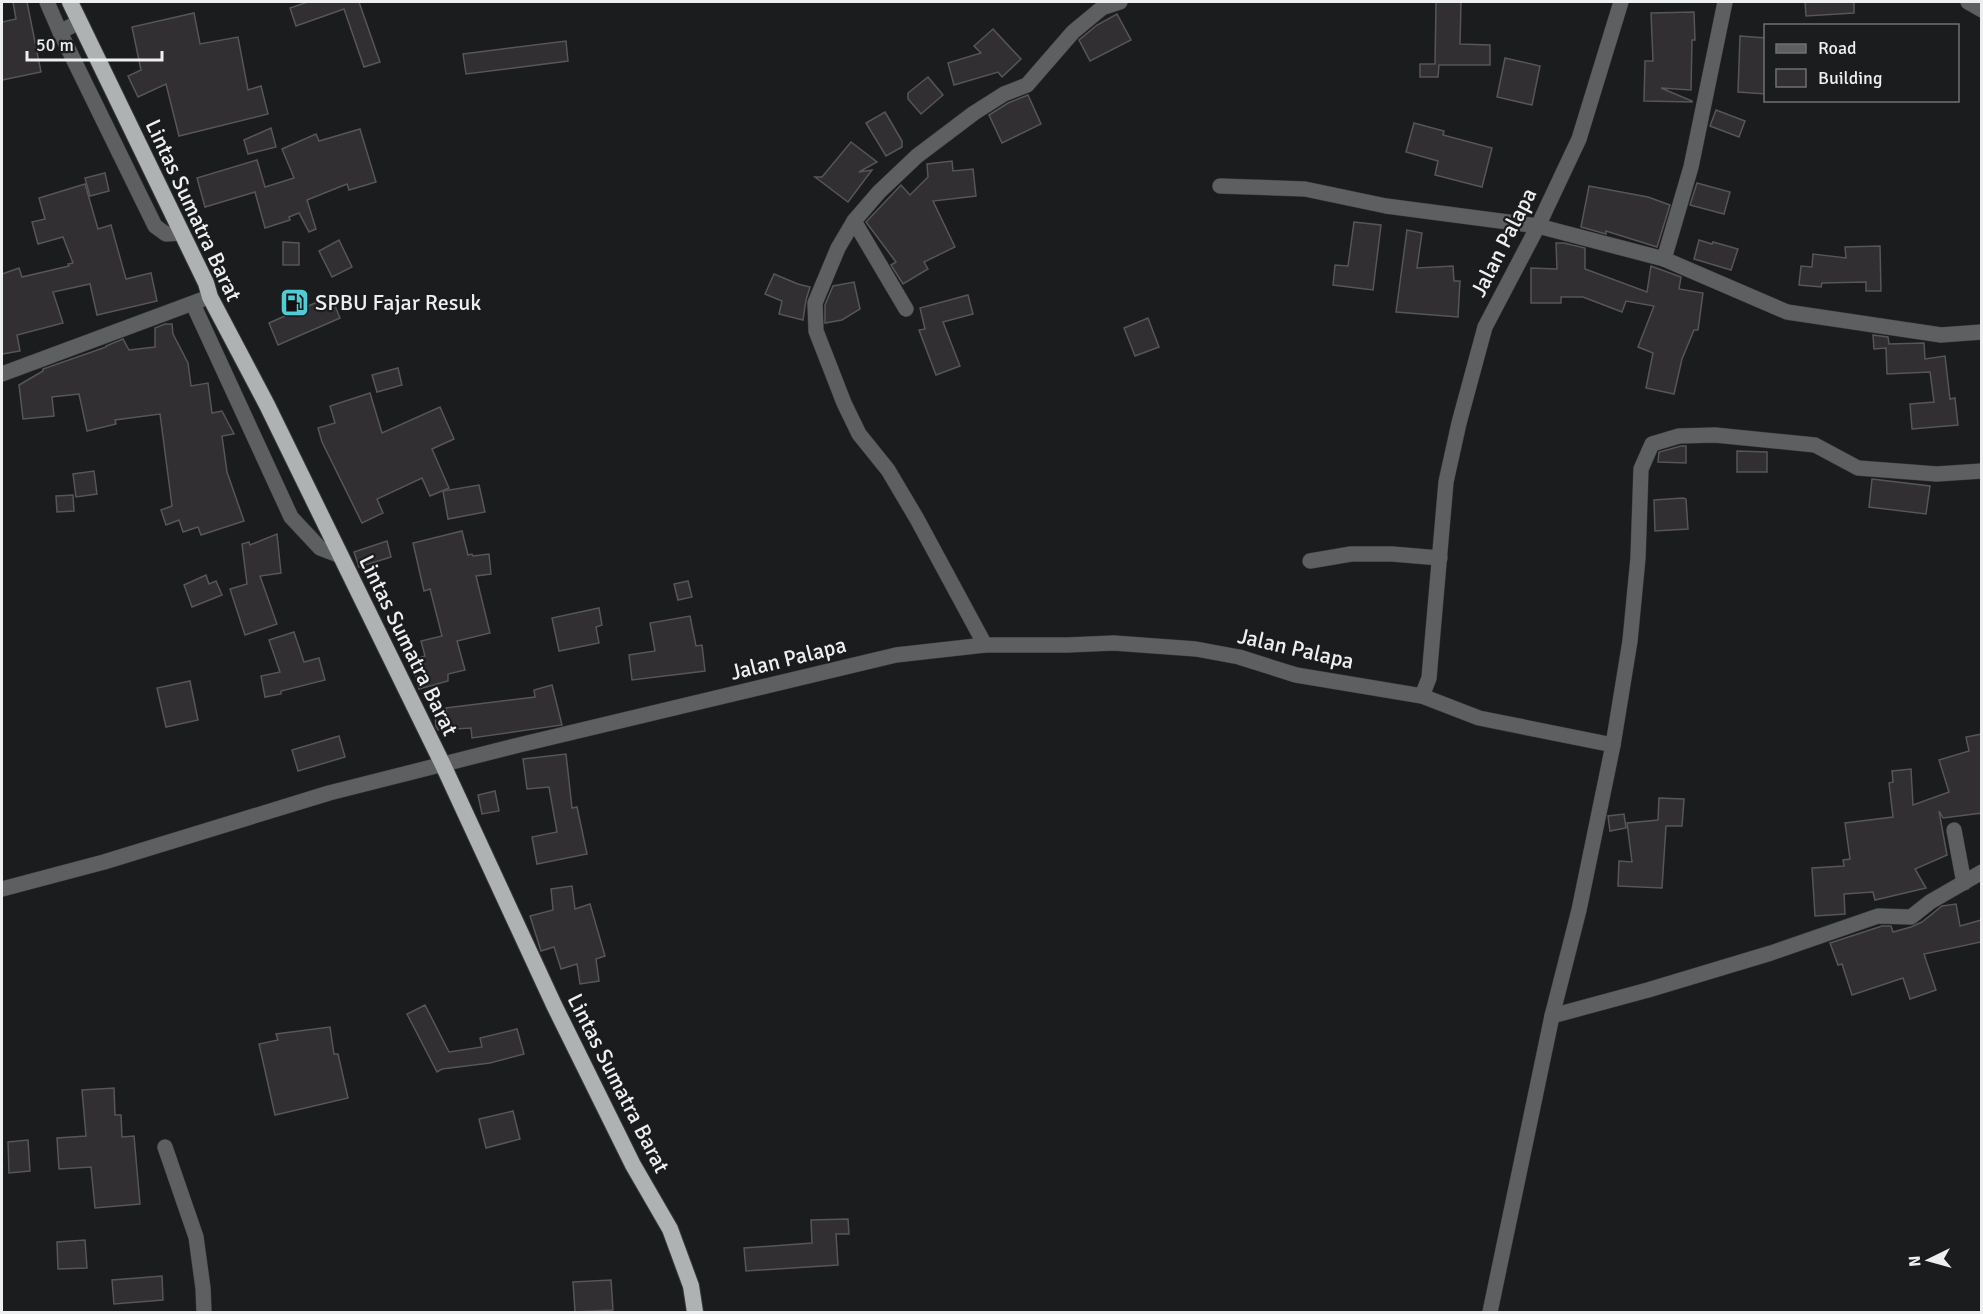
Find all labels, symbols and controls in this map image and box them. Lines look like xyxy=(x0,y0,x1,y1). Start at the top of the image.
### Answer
scale bar xyxy=(27,24,162,62)
legend xyxy=(1764,24,1959,102)
text: 50 m xyxy=(36,34,74,56)
text: Road xyxy=(1818,37,1857,59)
text: Building xyxy=(1818,67,1882,89)
street label: Lintas Sumatra Barat xyxy=(140,115,248,306)
street label: Jalan Palapa xyxy=(1465,183,1542,301)
fuel station icon: SPBU Fajar Resuk xyxy=(278,286,310,318)
place label: SPBU Fajar Resuk xyxy=(315,289,481,316)
street label: Lintas Sumatra Barat xyxy=(353,550,464,740)
street label: Jalan Palapa xyxy=(1235,622,1357,675)
street label: Jalan Palapa xyxy=(727,631,849,686)
street label: Lintas Sumatra Barat xyxy=(562,989,676,1178)
north arrow xyxy=(1899,1230,1959,1290)
text: N xyxy=(1905,1255,1926,1268)

